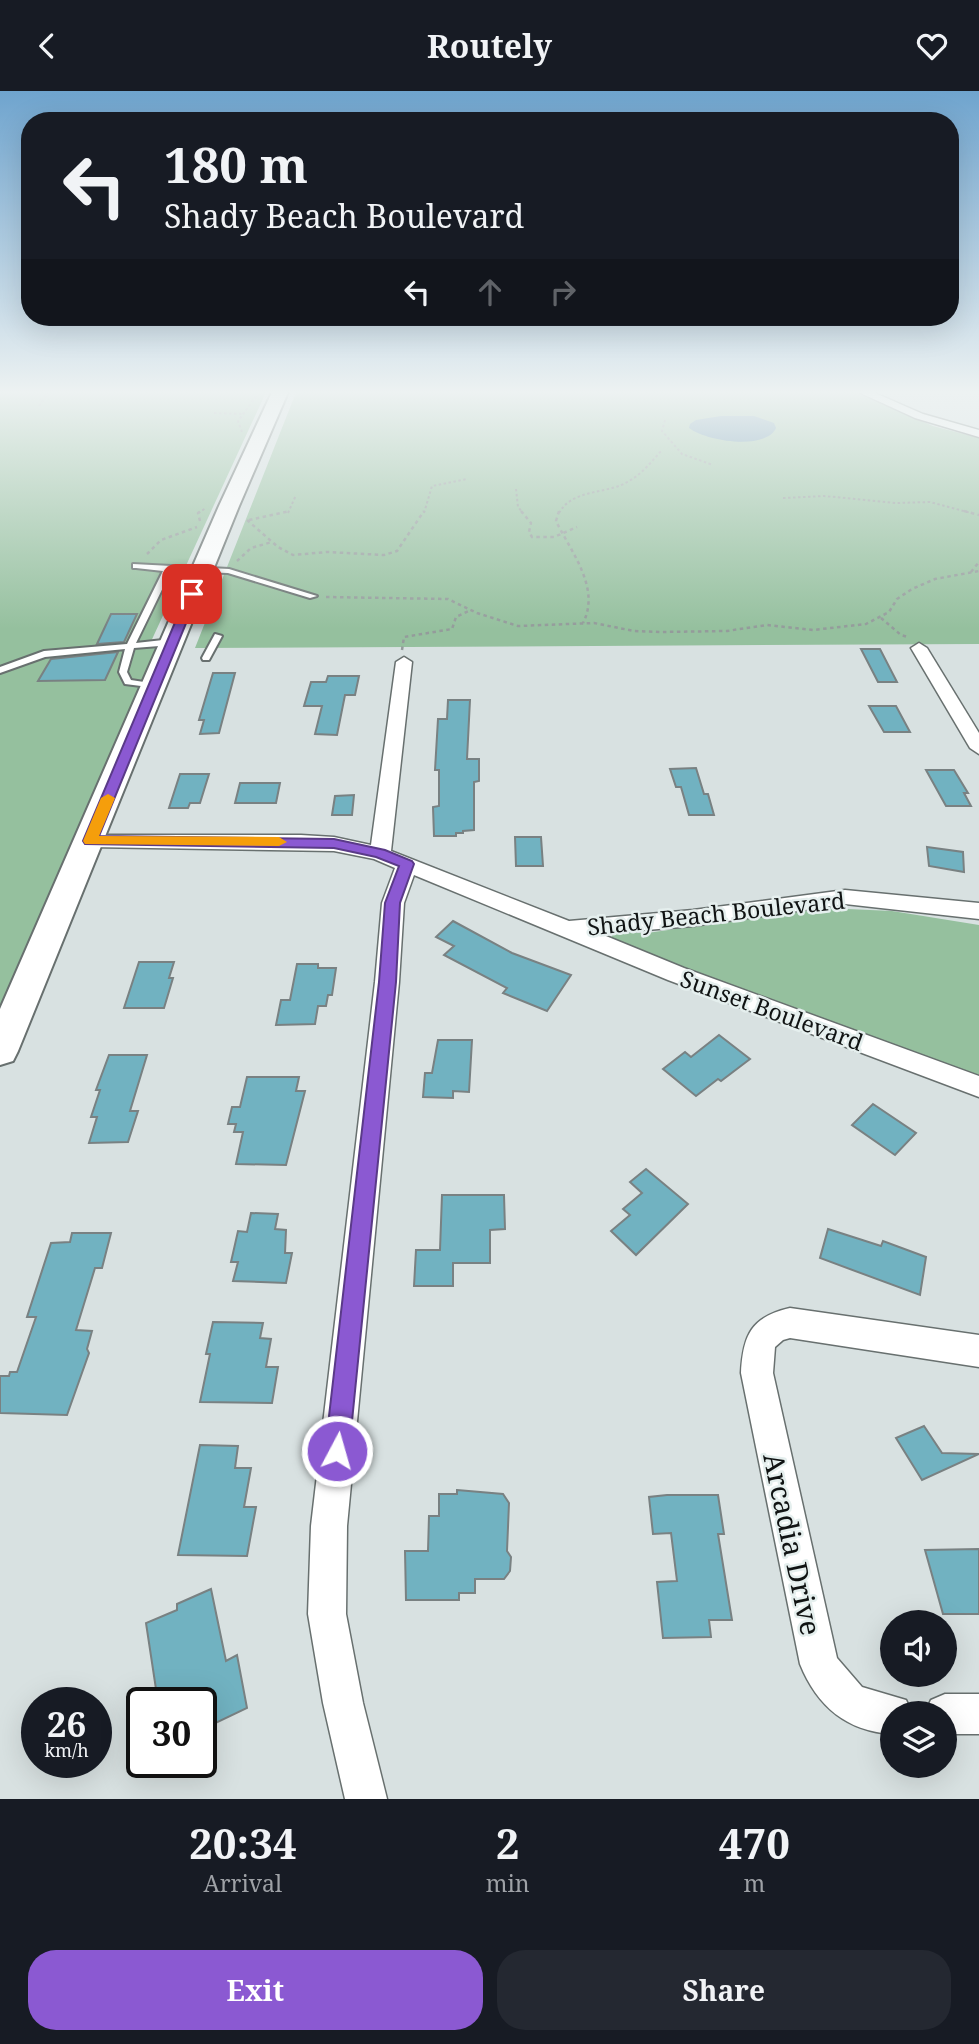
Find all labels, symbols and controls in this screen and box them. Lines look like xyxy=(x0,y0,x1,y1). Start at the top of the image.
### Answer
text: Routely xyxy=(427,24,552,67)
icon: back xyxy=(28,27,66,65)
icon: heart xyxy=(913,27,951,65)
text: 180 m xyxy=(164,131,308,197)
icon: left xyxy=(49,140,140,231)
text: Shady Beach Boulevard xyxy=(164,194,524,237)
icon: left xyxy=(398,273,436,311)
icon: ahead xyxy=(471,273,509,311)
icon: right xyxy=(544,273,582,311)
pin xyxy=(162,564,222,624)
icon: arrive xyxy=(173,575,211,613)
street label: Shady Beach Boulevard xyxy=(586,884,846,942)
street label: Sunset Boulevard xyxy=(676,962,868,1058)
position arrow xyxy=(300,1414,374,1488)
street label: Arcadia Drive xyxy=(755,1449,831,1639)
map controls xyxy=(880,1610,957,1778)
button: sound xyxy=(880,1610,957,1687)
speed limit sign: 30 xyxy=(126,1687,217,1778)
text: 26 xyxy=(47,1700,86,1747)
button: layers xyxy=(880,1701,957,1778)
text: km/h xyxy=(44,1738,89,1762)
text: 20:34 xyxy=(189,1814,297,1871)
text: 2 xyxy=(496,1814,520,1871)
text: 470 xyxy=(719,1814,790,1871)
text: Arrival xyxy=(204,1867,282,1899)
text: min xyxy=(486,1867,530,1899)
text: m xyxy=(743,1867,765,1899)
button: Exit xyxy=(28,1950,483,2030)
button: Share xyxy=(497,1950,951,2030)

